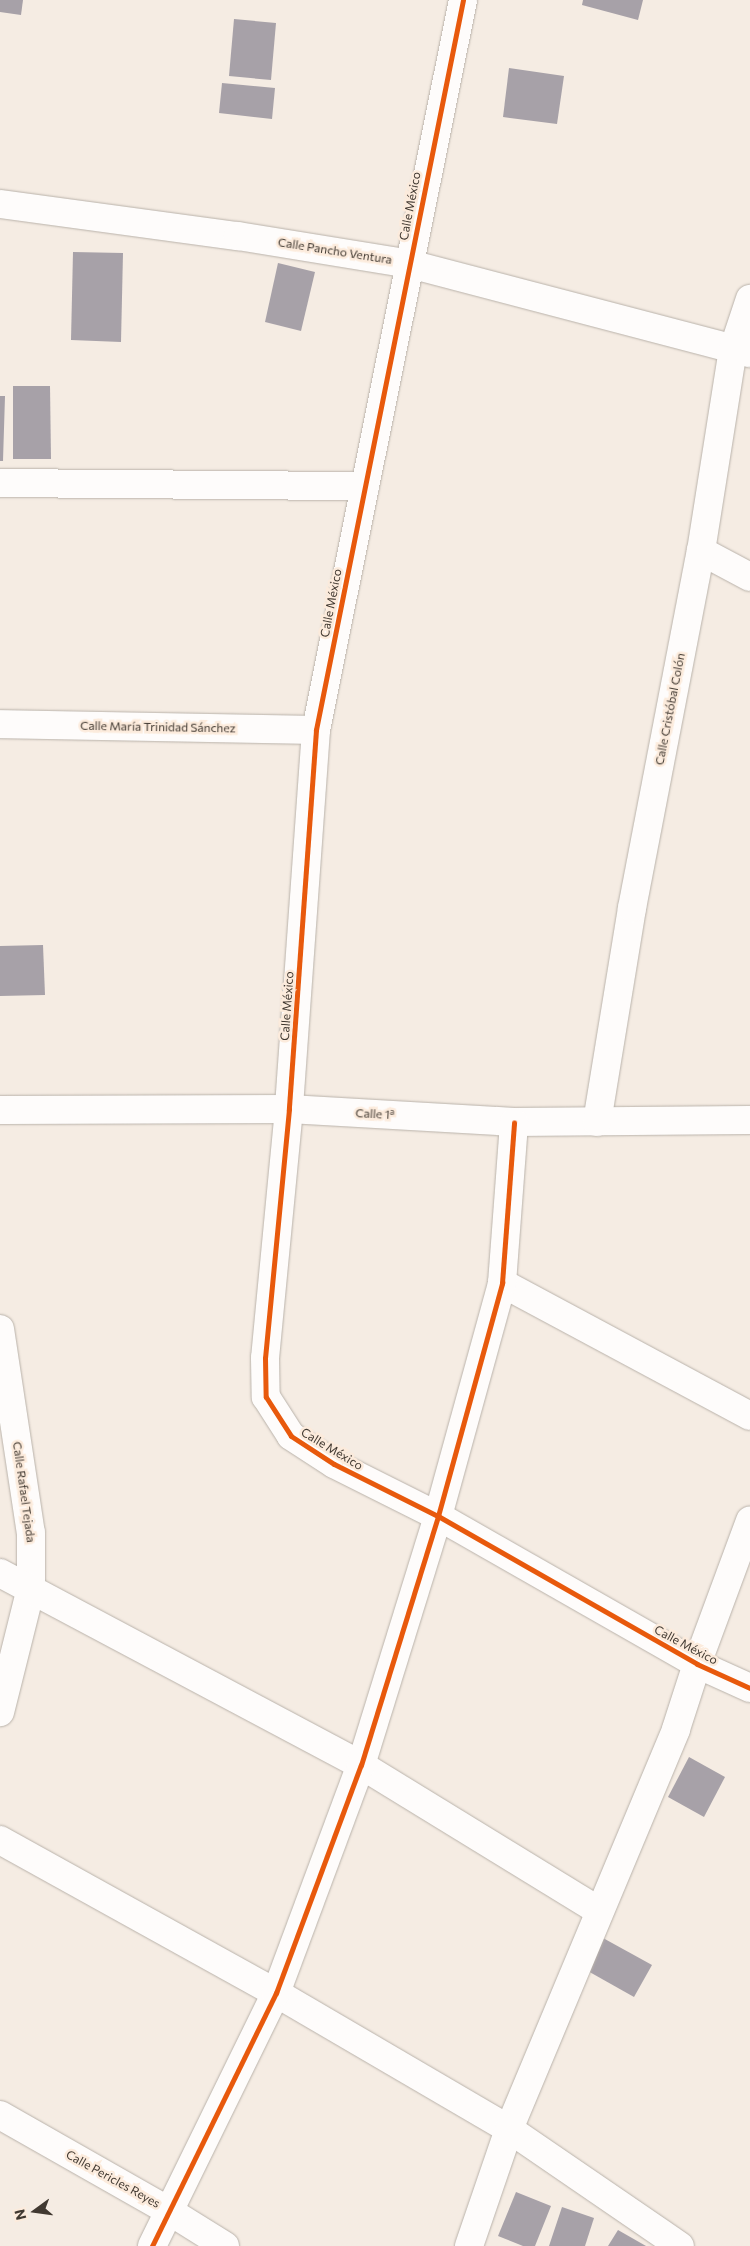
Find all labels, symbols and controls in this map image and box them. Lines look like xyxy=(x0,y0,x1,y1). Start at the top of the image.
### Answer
street label: Calle México xyxy=(396,170,424,242)
street label: Calle Pancho Ventura xyxy=(277,235,393,267)
street label: Calle México xyxy=(317,567,345,639)
street label: Calle Cristóbal Colón xyxy=(652,652,688,766)
street label: Calle María Trinidad Sánchez xyxy=(80,718,236,736)
street label: Calle México xyxy=(277,971,297,1041)
street label: Calle 1ª xyxy=(355,1106,395,1122)
street label: Calle México xyxy=(298,1425,366,1473)
street label: Calle Rafael Tejada xyxy=(10,1441,38,1543)
street label: Calle México xyxy=(652,1622,720,1668)
street label: Calle Pericles Reyes xyxy=(63,2147,163,2211)
north arrow xyxy=(10,2186,60,2236)
text: N xyxy=(10,2208,29,2222)

